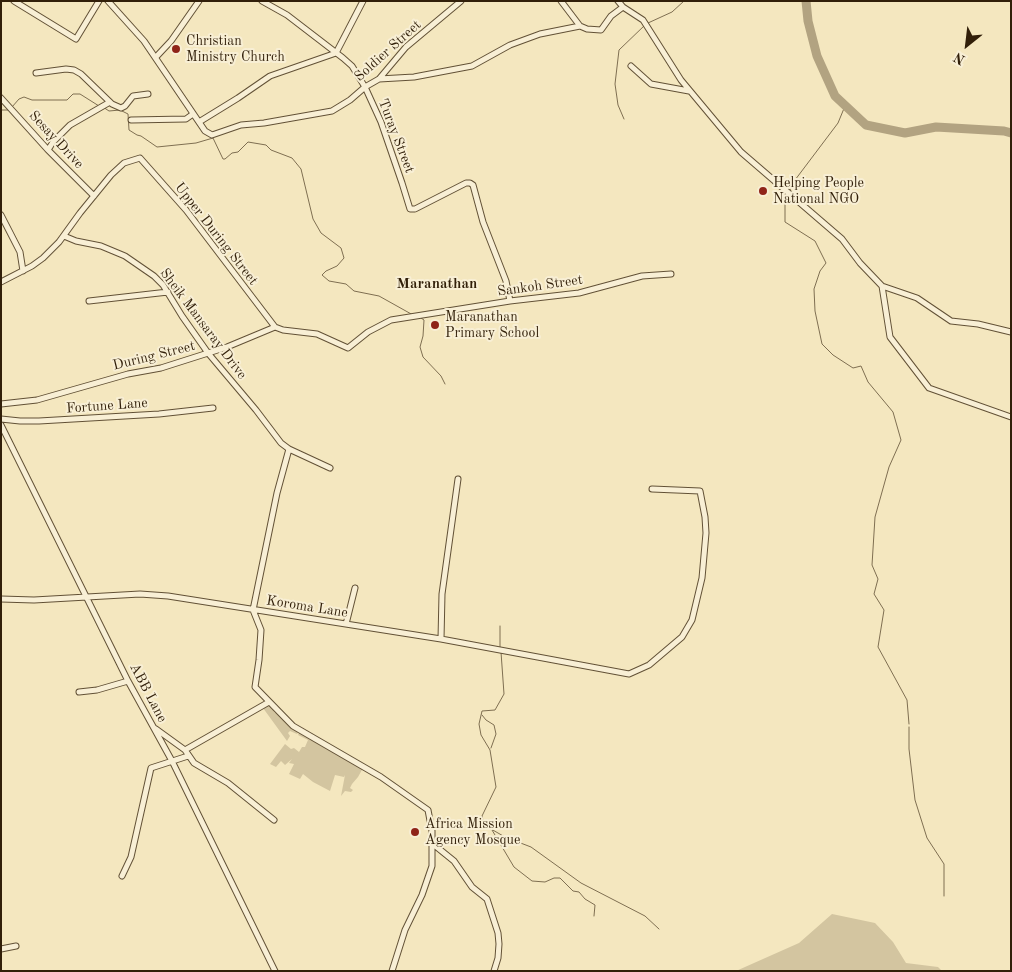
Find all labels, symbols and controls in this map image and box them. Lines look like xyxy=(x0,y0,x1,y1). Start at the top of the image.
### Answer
street label: Soldier Street xyxy=(351,17,425,85)
north arrow xyxy=(942,20,992,70)
place label: Christian Ministry Church xyxy=(186,33,285,65)
marker: Christian Ministry Church xyxy=(170,43,182,55)
text: N xyxy=(952,49,968,67)
street label: Turay Street xyxy=(374,96,418,176)
street label: Sesay Drive xyxy=(25,108,87,172)
place label: Helping People National NGO xyxy=(773,175,864,208)
street label: Upper During Street xyxy=(171,179,261,289)
marker: Helping People National NGO xyxy=(757,185,769,197)
street label: Sheik Mansaray Drive xyxy=(156,265,250,383)
street label: Sankoh Street xyxy=(496,272,584,300)
district label: Maranathan xyxy=(397,275,477,293)
place label: Maranathan Primary School xyxy=(445,309,539,342)
marker: Maranathan Primary School xyxy=(429,319,441,331)
street label: During Street xyxy=(111,338,197,374)
street label: Fortune Lane xyxy=(66,395,148,417)
street label: Koroma Lane xyxy=(265,592,349,622)
street label: ABB Lane xyxy=(126,661,170,725)
place label: Africa Mission Agency Mosque xyxy=(425,816,520,849)
marker: Africa Mission Agency Mosque xyxy=(409,826,421,838)

